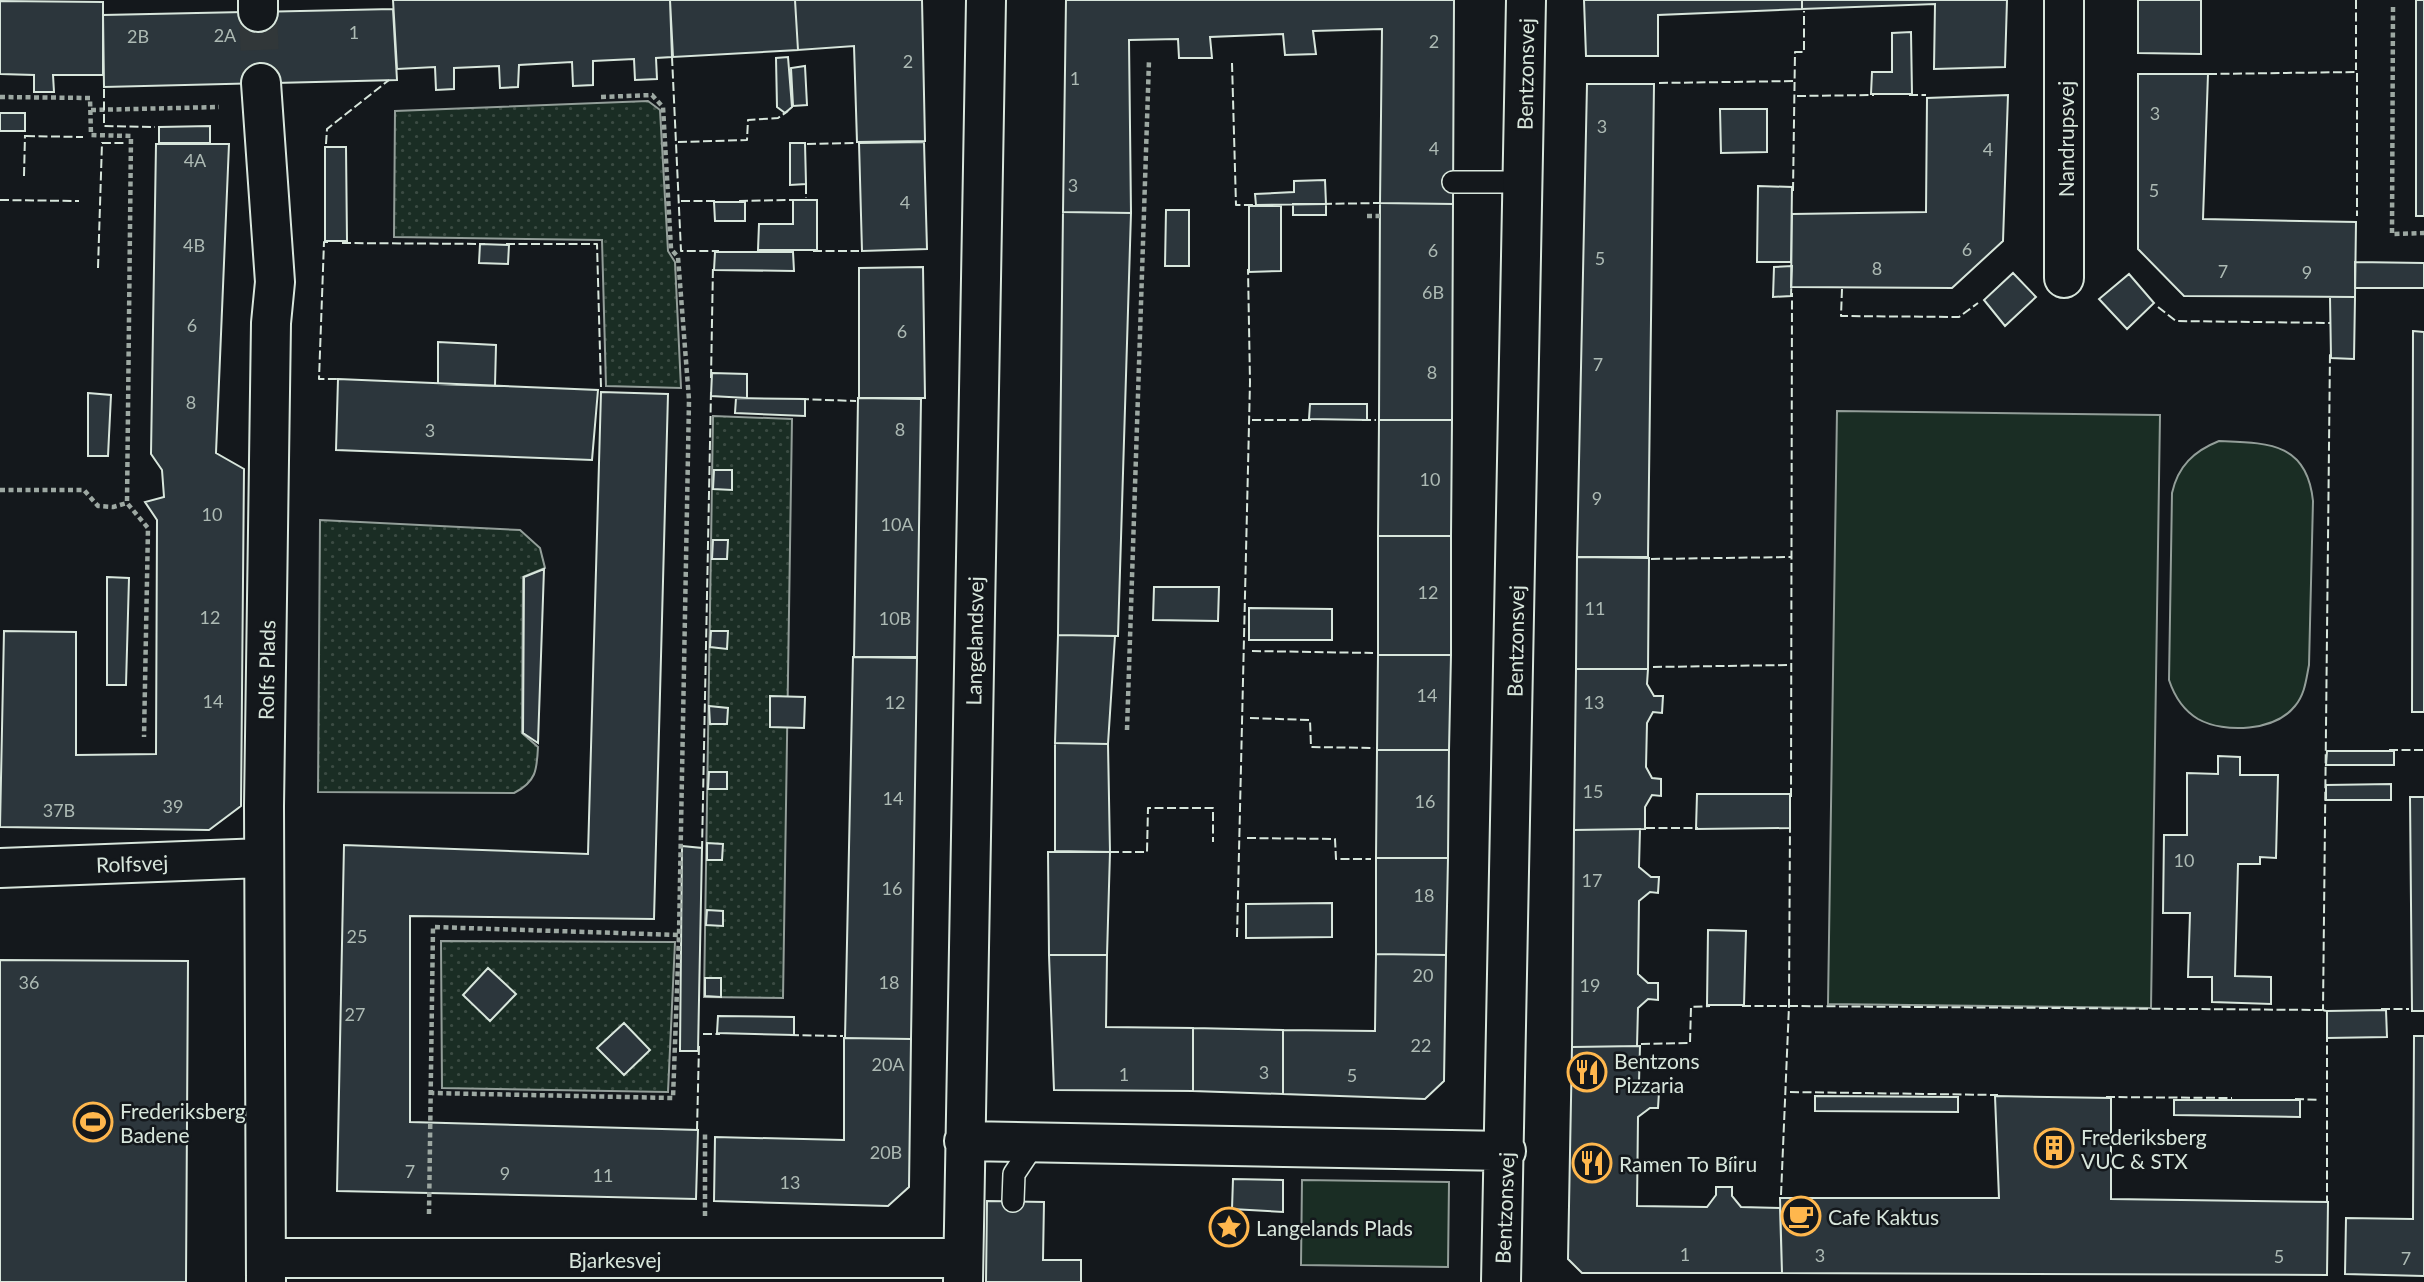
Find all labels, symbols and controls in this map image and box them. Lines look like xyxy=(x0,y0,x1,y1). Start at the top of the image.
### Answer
street label: Bentzonsvej xyxy=(1512,18,1538,130)
house number: 1 xyxy=(349,21,359,43)
house number: 2A xyxy=(214,24,237,46)
house number: 2B xyxy=(127,25,149,47)
house number: 2 xyxy=(1429,30,1439,52)
house number: 2 xyxy=(903,50,913,72)
house number: 1 xyxy=(1070,67,1080,89)
street label: Nandrupsvej xyxy=(2053,81,2078,197)
house number: 3 xyxy=(2150,102,2160,124)
house number: 3 xyxy=(1597,115,1607,137)
house number: 4 xyxy=(1429,137,1439,159)
house number: 4 xyxy=(1983,138,1993,160)
house number: 4A xyxy=(184,149,207,171)
house number: 3 xyxy=(1068,174,1078,196)
house number: 5 xyxy=(2149,179,2159,201)
house number: 4 xyxy=(900,191,910,213)
house number: 4B xyxy=(183,234,205,256)
house number: 6 xyxy=(1962,238,1972,260)
house number: 6 xyxy=(1428,239,1438,261)
house number: 5 xyxy=(1595,247,1605,269)
house number: 8 xyxy=(1872,257,1882,279)
house number: 7 xyxy=(2218,260,2228,282)
house number: 9 xyxy=(2302,261,2312,283)
house number: 6B xyxy=(1422,281,1444,303)
house number: 6 xyxy=(187,314,197,336)
house number: 6 xyxy=(897,320,907,342)
house number: 7 xyxy=(1593,353,1603,375)
house number: 8 xyxy=(1427,361,1437,383)
house number: 8 xyxy=(186,391,196,413)
house number: 8 xyxy=(895,418,905,440)
house number: 3 xyxy=(425,419,435,441)
house number: 10 xyxy=(1420,468,1440,490)
house number: 9 xyxy=(1592,487,1602,509)
house number: 10 xyxy=(202,503,222,525)
house number: 10A xyxy=(880,513,914,535)
street label: Langelandsvej xyxy=(960,576,988,706)
house number: 12 xyxy=(1418,581,1438,603)
street label: Bentzonsvej xyxy=(1502,585,1528,697)
house number: 11 xyxy=(1585,597,1605,619)
house number: 12 xyxy=(200,606,220,628)
house number: 10B xyxy=(879,607,911,629)
street label: Rolfs Plads xyxy=(253,620,279,720)
house number: 14 xyxy=(1417,684,1437,706)
house number: 14 xyxy=(203,690,223,712)
house number: 12 xyxy=(885,691,905,713)
house number: 13 xyxy=(1584,691,1604,713)
house number: 15 xyxy=(1583,780,1603,802)
house number: 14 xyxy=(883,787,903,809)
house number: 16 xyxy=(1415,790,1435,812)
house number: 39 xyxy=(163,795,183,817)
house number: 37B xyxy=(43,799,75,821)
street label: Rolfsvej xyxy=(95,849,169,877)
house number: 10 xyxy=(2174,849,2194,871)
house number: 17 xyxy=(1582,869,1602,891)
house number: 16 xyxy=(882,877,902,899)
house number: 18 xyxy=(1414,884,1434,906)
house number: 25 xyxy=(347,925,367,947)
house number: 20 xyxy=(1413,964,1433,986)
house number: 36 xyxy=(19,971,39,993)
house number: 18 xyxy=(879,971,899,993)
house number: 19 xyxy=(1580,974,1600,996)
house number: 27 xyxy=(345,1003,365,1025)
house number: 22 xyxy=(1411,1034,1431,1056)
place label: Bentzons Pizzaria xyxy=(1614,1048,1700,1097)
restaurant icon: Bentzons Pizzaria xyxy=(1566,1051,1608,1093)
house number: 20A xyxy=(871,1053,905,1075)
house number: 3 xyxy=(1259,1061,1269,1083)
house number: 1 xyxy=(1119,1063,1129,1085)
house number: 5 xyxy=(1347,1064,1357,1086)
place label: Frederiksberg Badene xyxy=(120,1098,246,1147)
sports icon: Frederiksberg Badene xyxy=(72,1101,114,1143)
place label: Frederiksberg VUC & STX xyxy=(2081,1124,2207,1173)
building icon: Frederiksberg VUC & STX xyxy=(2033,1127,2075,1169)
house number: 20B xyxy=(870,1141,902,1163)
restaurant icon: Ramen To Bíiru xyxy=(1571,1142,1613,1184)
place label: Ramen To Bíiru xyxy=(1619,1151,1757,1176)
street label: Bentzonsvej xyxy=(1490,1152,1518,1264)
house number: 7 xyxy=(405,1160,415,1182)
house number: 9 xyxy=(500,1162,510,1184)
house number: 11 xyxy=(593,1164,613,1186)
house number: 13 xyxy=(780,1171,800,1193)
cafe icon: Cafe Kaktus xyxy=(1780,1195,1822,1237)
place label: Cafe Kaktus xyxy=(1828,1204,1939,1229)
place icon: Langelands Plads xyxy=(1208,1206,1250,1248)
place label: Langelands Plads xyxy=(1256,1215,1413,1240)
house number: 1 xyxy=(1680,1243,1690,1265)
house number: 3 xyxy=(1815,1244,1825,1266)
house number: 5 xyxy=(2274,1245,2284,1267)
street label: Bjarkesvej xyxy=(568,1247,662,1272)
house number: 7 xyxy=(2401,1247,2411,1269)

